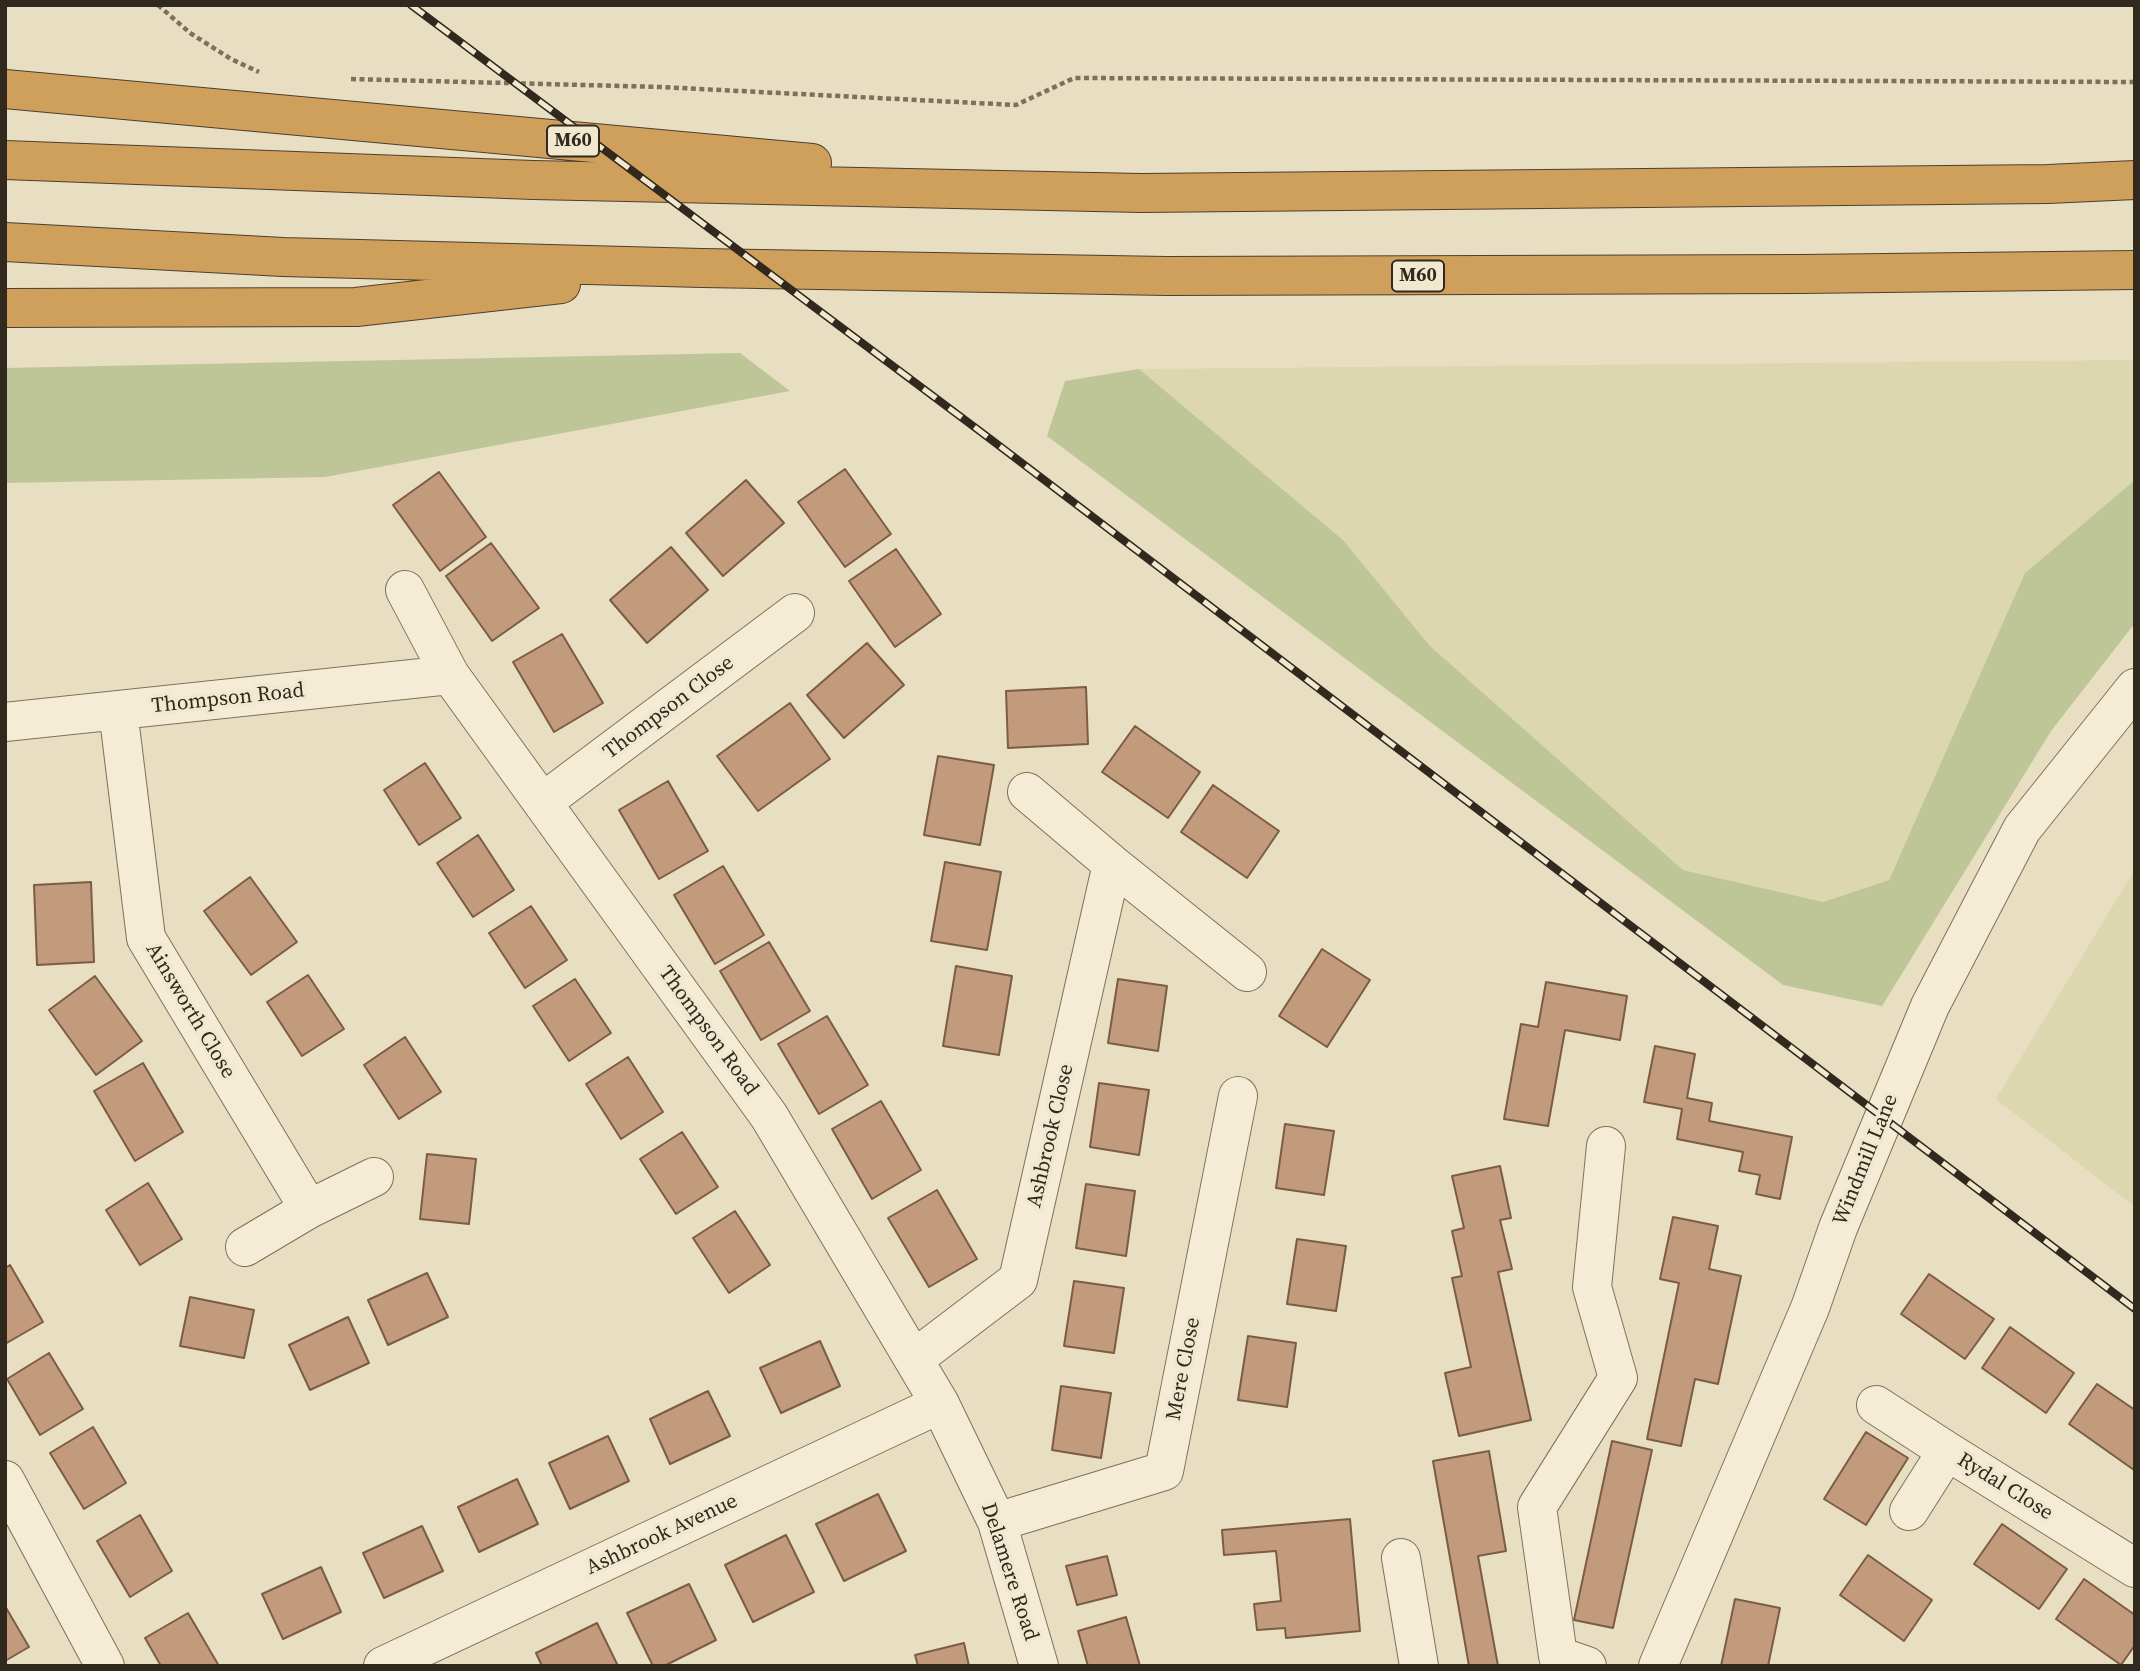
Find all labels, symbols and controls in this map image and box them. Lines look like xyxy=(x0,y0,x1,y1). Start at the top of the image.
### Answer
road number: M60 xyxy=(547,125,599,156)
road number: M60 xyxy=(1392,260,1444,292)
street label: Thompson Close xyxy=(599,651,739,765)
street label: Thompson Road xyxy=(150,678,306,720)
street label: Ainsworth Close xyxy=(140,939,240,1083)
street label: Thompson Road xyxy=(653,961,763,1101)
street label: Ashbrook Close xyxy=(1022,1062,1080,1210)
street label: Windmill Lane xyxy=(1828,1090,1904,1230)
street label: Mere Close xyxy=(1162,1315,1206,1423)
street label: Rydal Close xyxy=(1953,1448,2057,1526)
street label: Ashbrook Avenue xyxy=(582,1489,742,1581)
street label: Delamere Road xyxy=(975,1500,1043,1644)

